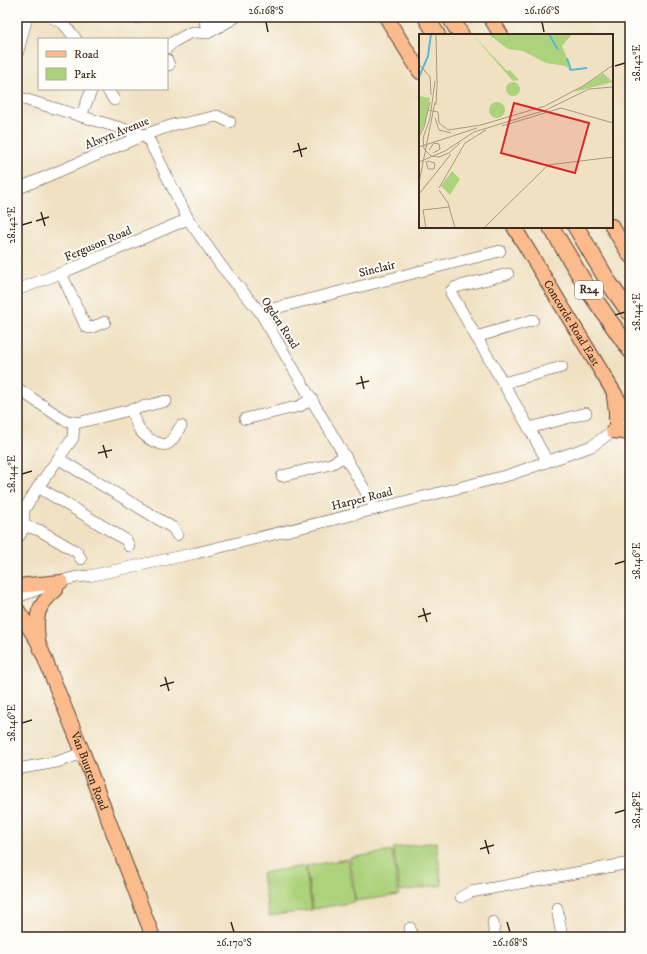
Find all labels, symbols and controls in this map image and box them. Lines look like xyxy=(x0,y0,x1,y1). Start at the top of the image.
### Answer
text: 26.168°S xyxy=(249,5,283,17)
text: 26.166°S xyxy=(525,5,559,17)
inset map xyxy=(419,34,613,228)
legend xyxy=(38,38,168,90)
text: 28.142°E xyxy=(631,45,643,81)
text: Road xyxy=(74,47,99,62)
text: Park xyxy=(74,67,96,82)
street label: Alwyn Avenue xyxy=(83,113,151,153)
text: 28.142°E xyxy=(6,207,18,243)
street label: Ferguson Road xyxy=(62,223,134,265)
street label: Sinclair xyxy=(357,257,397,281)
street label: Concorde Road East xyxy=(540,277,604,369)
road number: R24 xyxy=(575,281,603,299)
text: 28.144°E xyxy=(631,293,643,331)
street label: Ogden Road xyxy=(258,294,302,352)
text: 28.144°E xyxy=(6,455,18,493)
street label: Harper Road xyxy=(330,484,394,514)
text: 28.146°E xyxy=(631,542,643,580)
text: 28.146°E xyxy=(6,704,18,742)
street label: Van Buuren Road xyxy=(67,728,112,812)
text: 28.148°E xyxy=(631,792,643,829)
text: 26.170°S xyxy=(216,937,252,949)
text: 26.168°S xyxy=(493,937,527,949)

